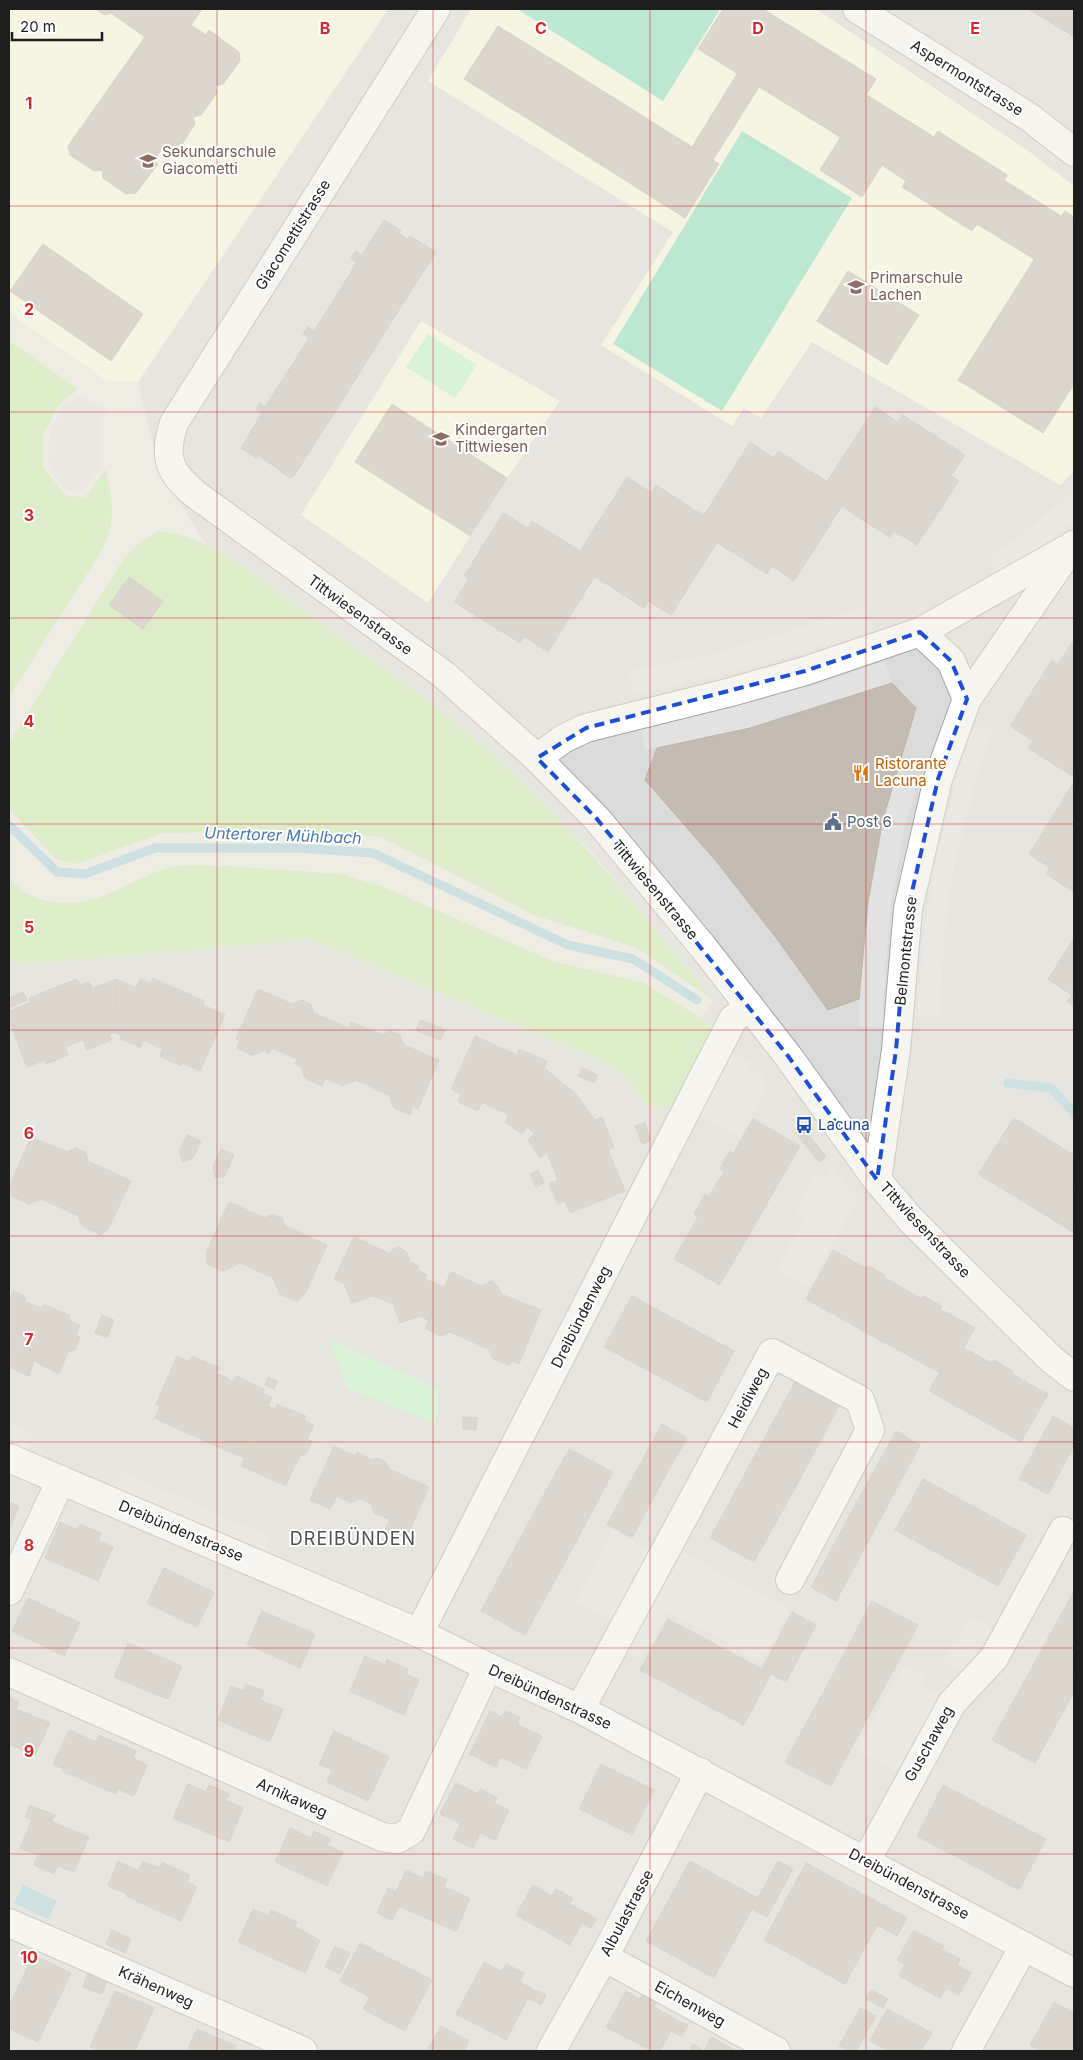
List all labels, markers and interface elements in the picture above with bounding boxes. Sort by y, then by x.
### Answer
scale bar [12,10,102,42]
text: 20 m [20,17,56,36]
text: B [320,18,330,38]
text: C [535,18,547,38]
text: D [752,18,764,38]
text: E [970,18,980,38]
street label: Aspermontstrasse [907,35,1027,120]
text: 1 [26,93,32,113]
place label: Sekundarschule Giacometti [162,142,276,178]
school or university icon: Sekundarschule Giacometti [138,151,158,171]
street label: Giacomettistrasse [251,176,334,294]
place label: Primarschule Lachen [870,268,963,304]
school or university icon: Primarschule Lachen [846,277,866,297]
text: 2 [24,299,34,319]
place label: Kindergarten Tittwiesen [455,420,547,456]
school or university icon: Kindergarten Tittwiesen [431,429,451,449]
text: 3 [24,505,34,525]
street label: Tittwiesenstrasse [304,570,416,659]
text: 4 [24,711,35,731]
place label: Ristorante Lacuna [875,754,946,790]
restaurant icon: Ristorante Lacuna [851,763,871,783]
public building icon: Post 6 [823,812,843,832]
place label: Post 6 [847,812,892,831]
water label: Untertorer Mühlbach [204,822,362,848]
street label: Tittwiesenstrasse [608,836,703,944]
street label: Belmontstrasse [890,896,921,1006]
text: 5 [24,917,34,937]
bus stop icon: Lacuna [794,1115,814,1135]
place label: Lacuna [818,1115,870,1134]
text: 6 [24,1123,34,1143]
street label: Tittwiesenstrasse [876,1178,975,1282]
street label: Dreibündenweg [547,1262,615,1371]
text: 7 [24,1329,34,1349]
street label: Heidiweg [724,1364,772,1431]
street label: Dreibündenstrasse [116,1496,246,1565]
district label: DREIBÜNDEN [290,1527,416,1549]
text: 8 [24,1535,34,1555]
street label: Dreibündenstrasse [486,1660,615,1733]
street label: Guschaweg [900,1703,957,1785]
text: 9 [24,1741,34,1761]
street label: Arnikaweg [254,1774,330,1822]
street label: Dreibündenstrasse [846,1844,973,1923]
street label: Albulastrasse [596,1866,657,1959]
text: 10 [20,1947,38,1967]
street label: Krähenweg [116,1961,197,2012]
street label: Eichenweg [652,1976,729,2031]

